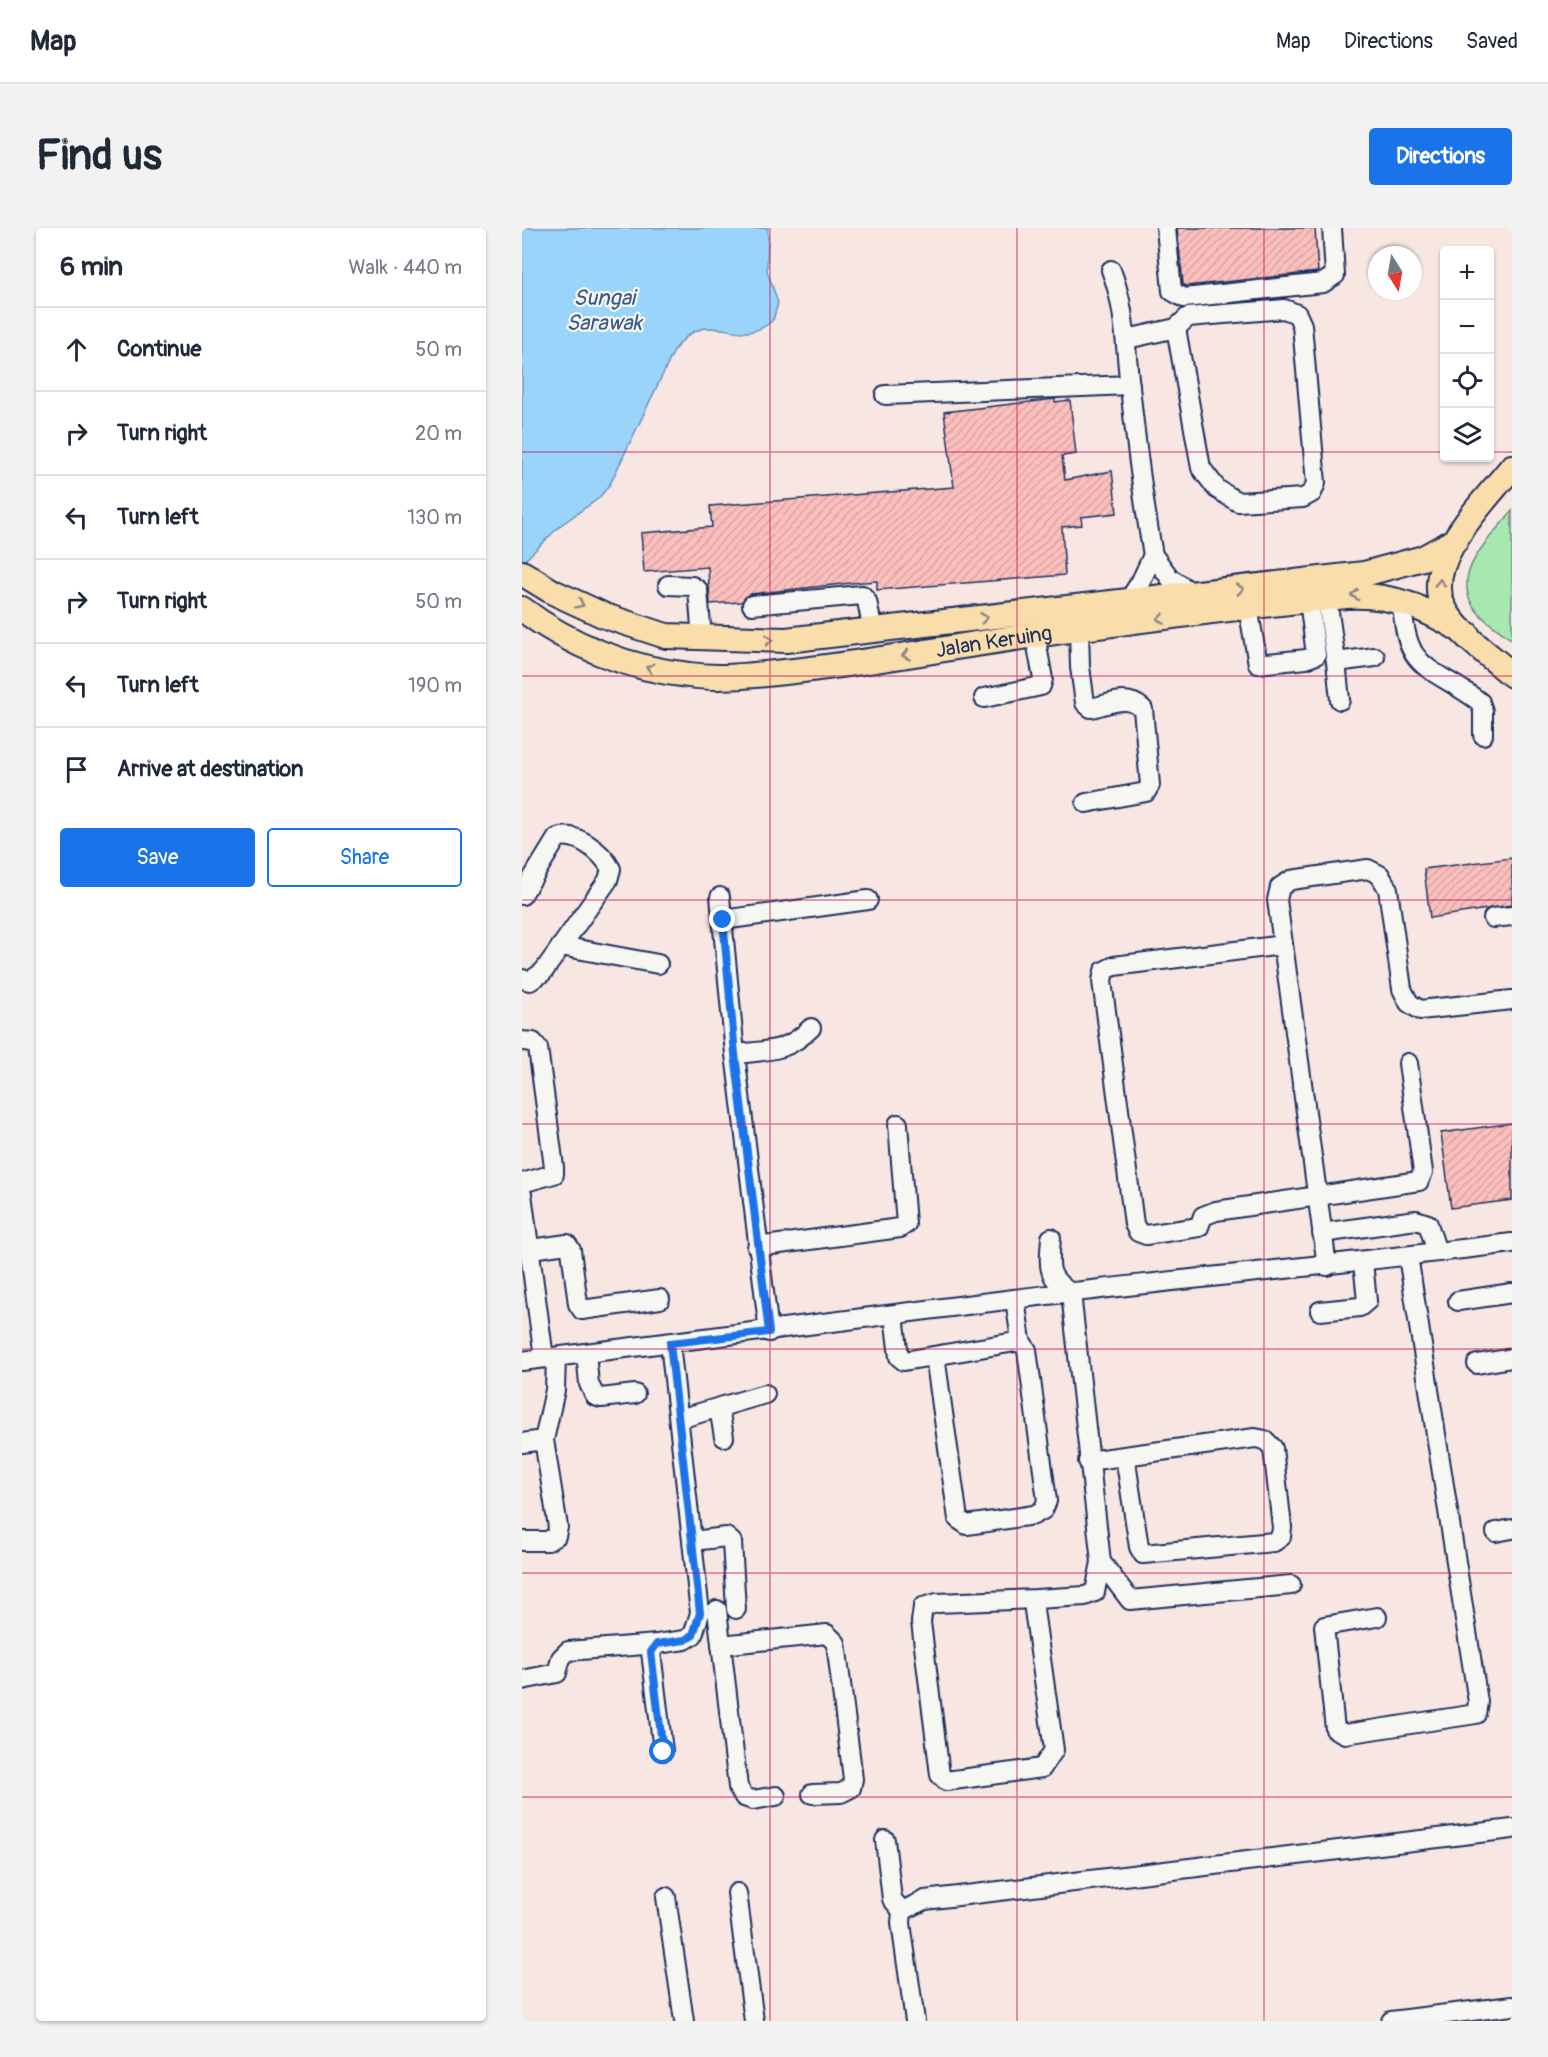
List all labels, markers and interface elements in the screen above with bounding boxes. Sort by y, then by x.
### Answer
text: Map [30,24,76,59]
text: Map [1276,28,1311,55]
text: Directions [1344,28,1433,55]
text: Saved [1466,28,1518,55]
button: Directions [1369,128,1512,185]
text: Find us [36,130,162,182]
north arrow [1368,246,1422,300]
map controls [1440,246,1494,462]
button: + [1440,246,1494,300]
text: 6 min [60,251,123,283]
text: Walk · 440 m [348,255,462,280]
water label: Sungai Sarawak [566,284,644,337]
button: − [1440,300,1494,354]
icon: ahead [60,333,93,366]
text: Continue [117,335,201,363]
text: 50 m [415,337,462,362]
button: locate [1440,354,1494,408]
button: layers [1440,408,1494,462]
icon: right [60,417,93,450]
text: Turn right [117,419,207,447]
text: 20 m [415,421,462,446]
icon: left [60,501,93,534]
text: Turn left [117,503,199,531]
text: 130 m [407,505,462,530]
one-way arrow [1434,578,1446,587]
one-way arrow [1236,583,1245,596]
icon: right [60,585,93,618]
text: Turn right [117,587,207,615]
text: 50 m [415,589,462,614]
one-way arrow [1350,589,1359,602]
one-way arrow [574,597,585,609]
one-way arrow [979,612,989,625]
one-way arrow [1157,612,1166,624]
street label: Jalan Keruing [934,620,1054,664]
one-way arrow [765,634,774,646]
one-way arrow [901,649,910,661]
one-way arrow [645,662,655,675]
icon: left [60,669,93,702]
text: Turn left [117,671,199,699]
text: 190 m [408,673,462,698]
icon: arrive [60,753,93,786]
text: Arrive at destination [117,755,303,783]
button: Save [60,828,255,887]
button: Share [267,828,462,887]
route end [709,906,735,932]
route start [649,1738,675,1764]

